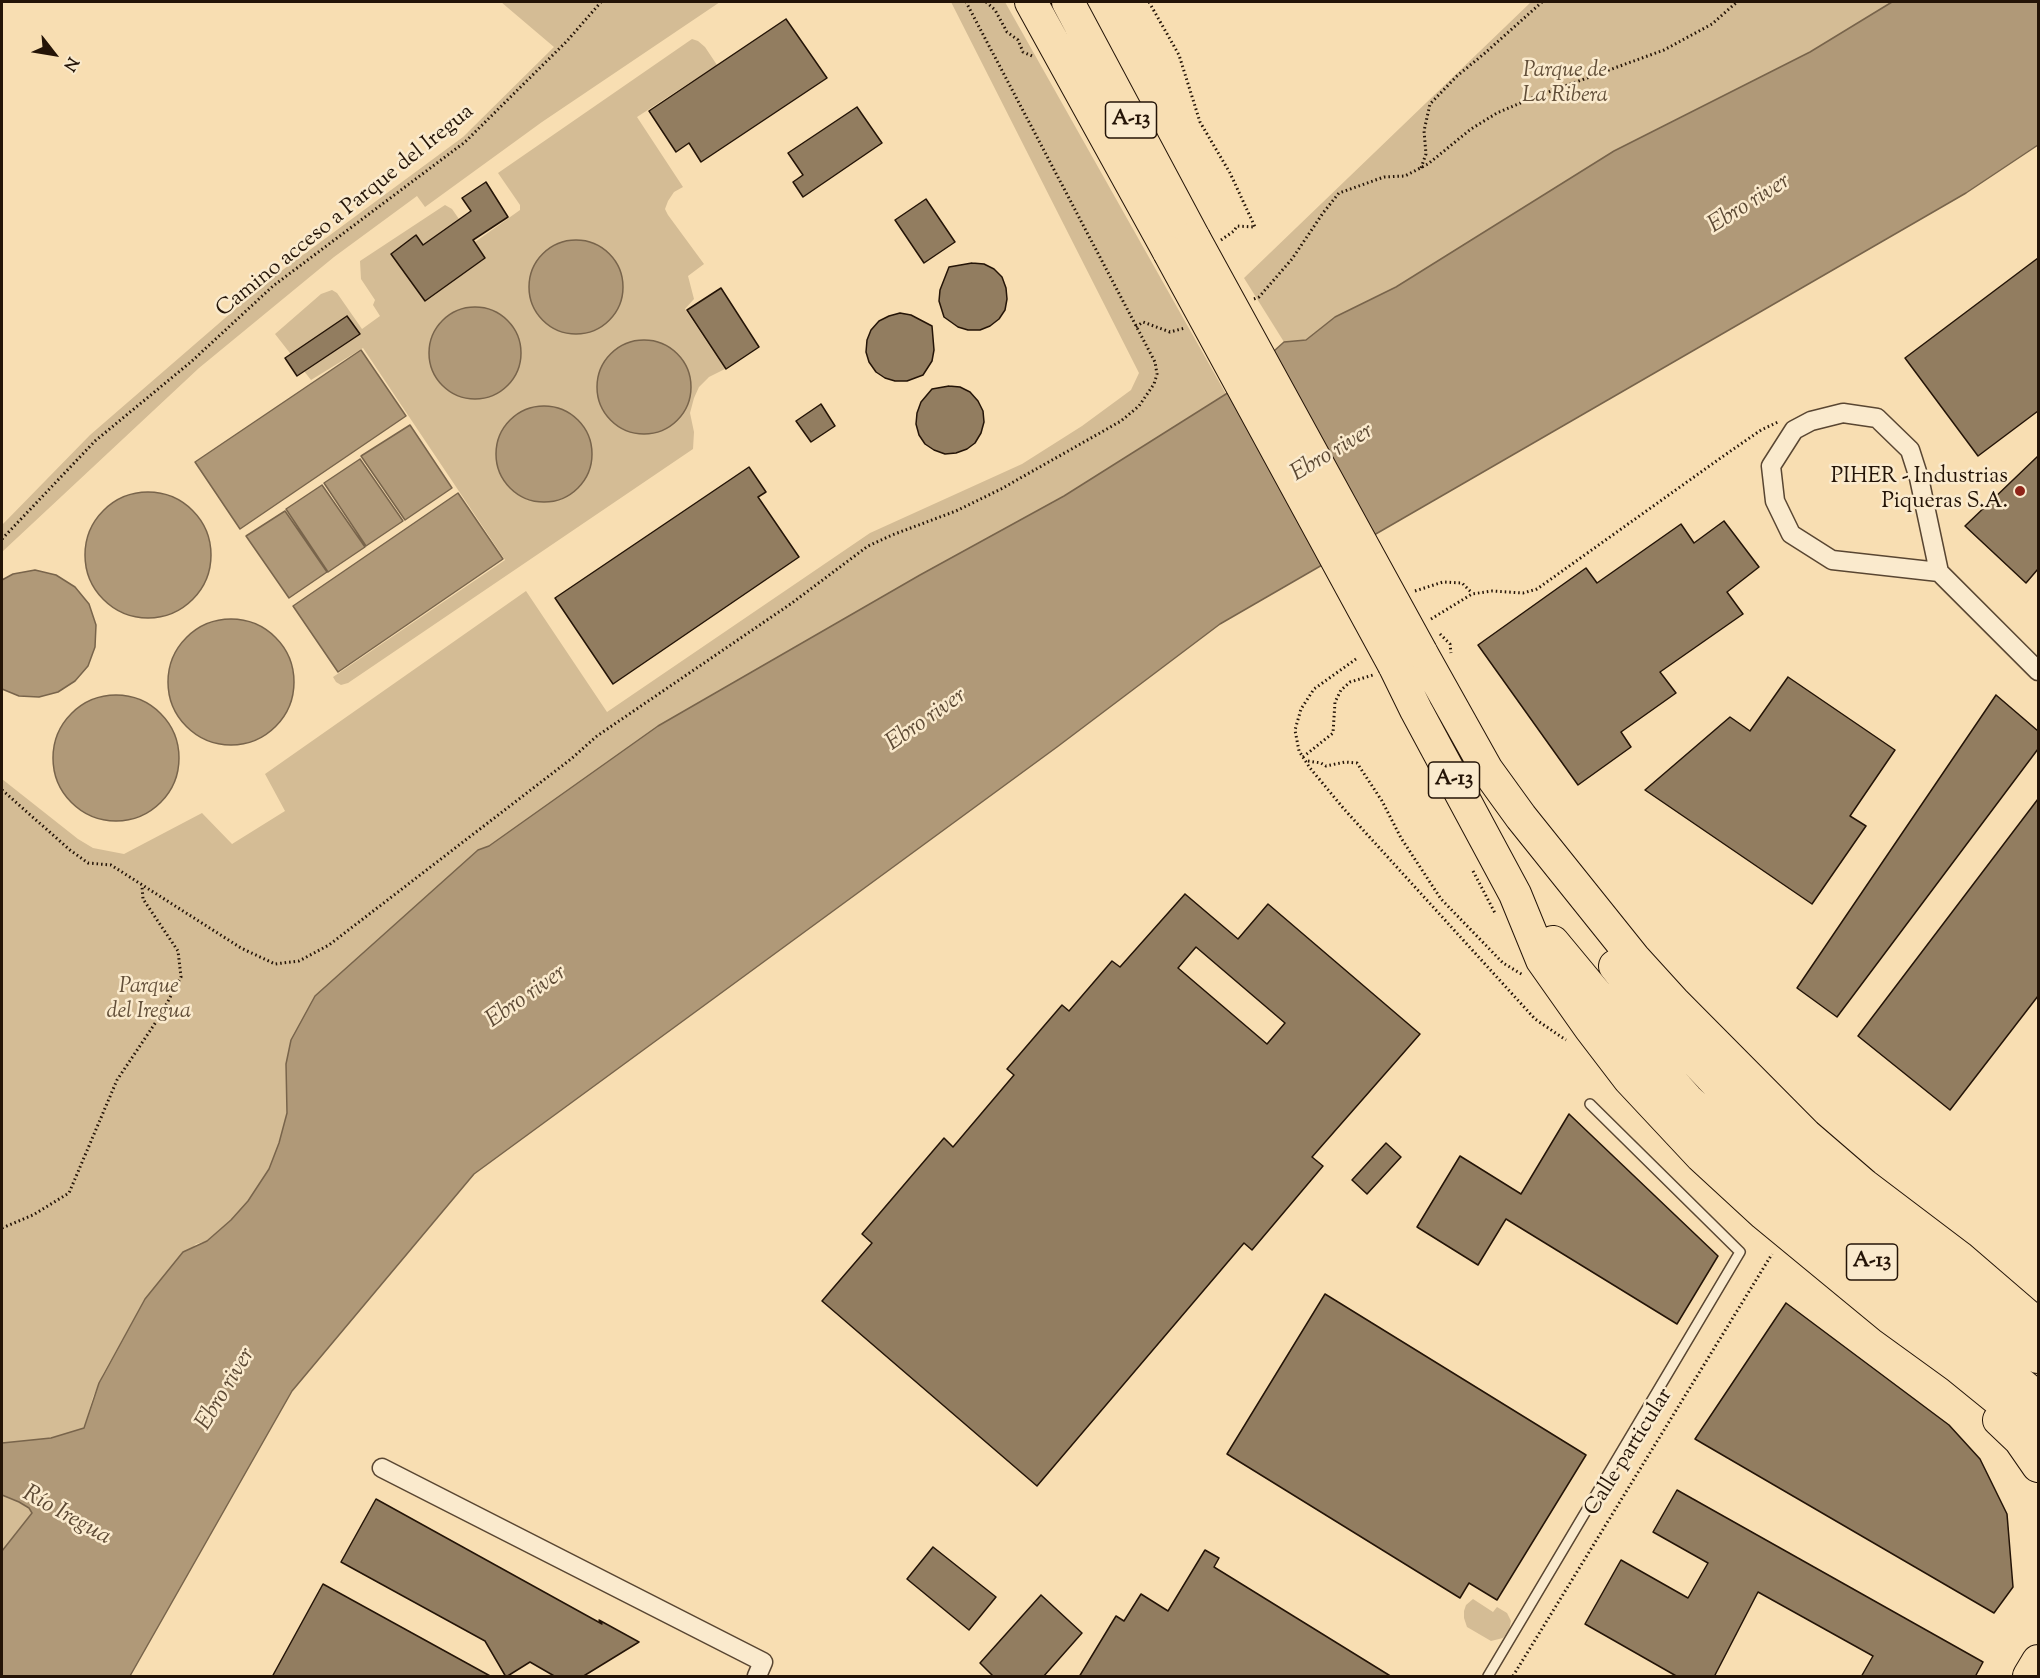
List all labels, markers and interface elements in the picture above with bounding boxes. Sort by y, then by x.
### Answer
north arrow [24,24,84,84]
text: N [57,52,83,75]
park label: Parque de La Ribera [1522,59,1608,110]
street label: Camino acceso a Parque del Iregua [212,100,480,324]
road number: A-13 [1106,102,1156,138]
water label: Ebro river [1704,169,1796,241]
water label: Ebro river [1286,418,1380,490]
place label: PIHER - Industrias Piqueras S.A. [1831,465,2008,516]
marker: PIHER - Industrias Piqueras S.A. [2013,484,2027,498]
water label: Ebro river [881,683,973,759]
road number: A-13 [1428,762,1480,798]
water label: Ebro river [481,960,573,1036]
park label: Parque del Iregua [107,975,191,1026]
road number: A-13 [1846,1244,1898,1280]
water label: Ebro river [191,1343,263,1437]
street label: Calle particular [1580,1384,1680,1522]
water label: Río Iregua [17,1481,115,1553]

